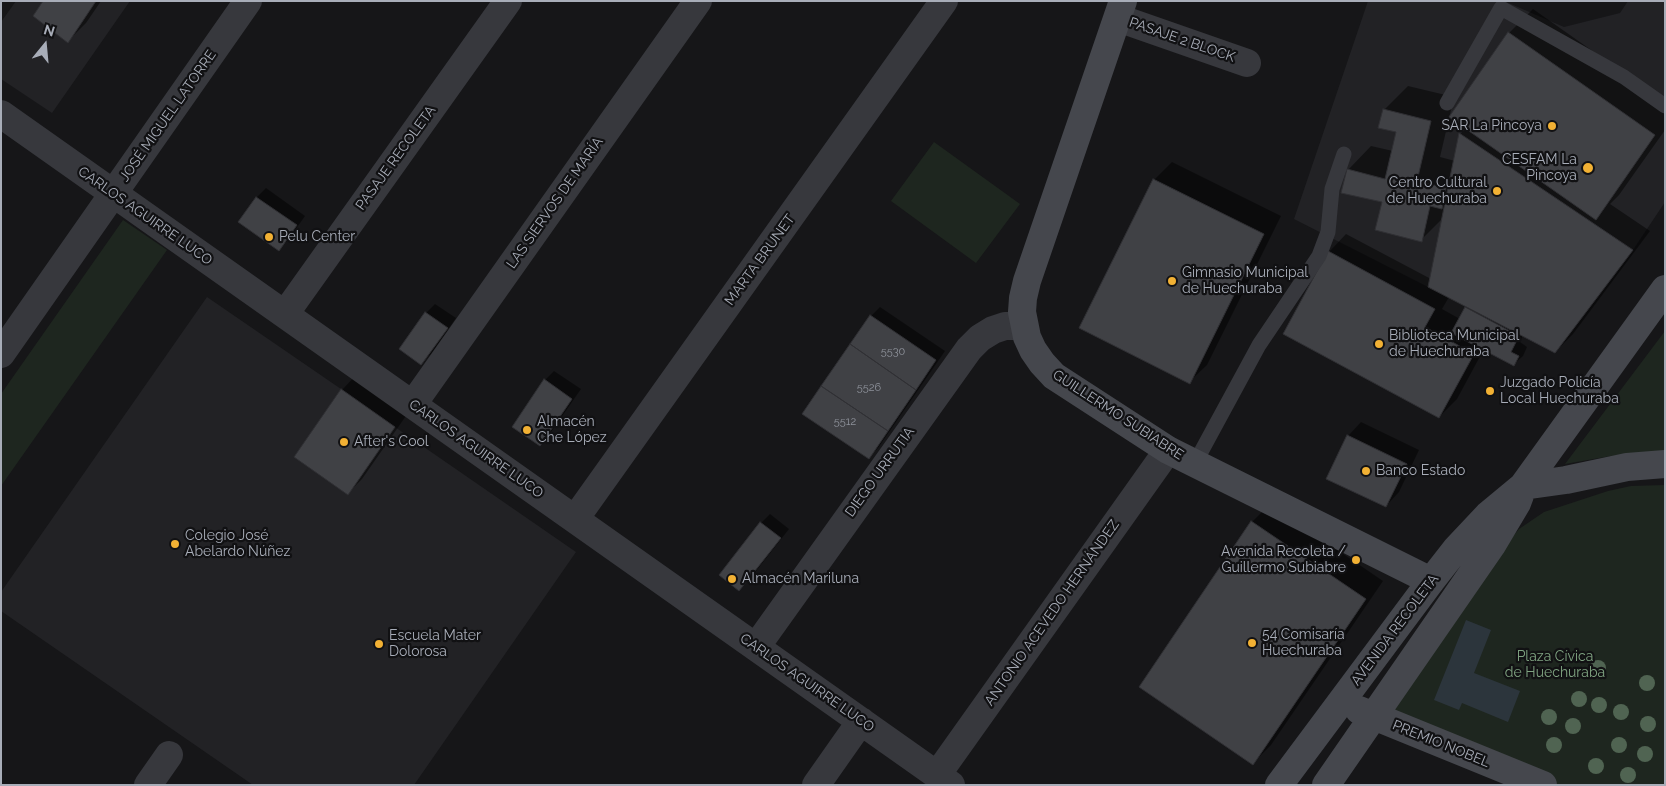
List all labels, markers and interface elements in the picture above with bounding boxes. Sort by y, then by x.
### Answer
street label: PASAJE 2 BLOCK [1127,14,1237,66]
north arrow [20,20,70,70]
text: N [42,21,57,40]
street label: JOSÉ MIGUEL LATORRE [116,47,220,185]
street label: PASAJE RECOLETA [352,102,440,214]
place label: SAR La Pincoya [1442,118,1542,134]
marker: SAR La Pincoya [1546,120,1558,132]
street label: LAS SIERVOS DE MARÍA [503,134,607,272]
place label: CESFAM La Pincoya [1502,152,1577,184]
marker: CESFAM La Pincoya [1581,161,1595,175]
street label: CARLOS AGUIRRE LUCO [75,163,215,269]
place label: Centro Cultural de Huechuraba [1387,175,1487,208]
marker: Centro Cultural de Huechuraba [1491,185,1503,197]
street label: MARTA BRUNET [721,211,799,309]
place label: Pelu Center [279,229,355,245]
marker: Pelu Center [263,231,275,243]
place label: Gimnasio Municipal de Huechuraba [1182,265,1308,298]
marker: Gimnasio Municipal de Huechuraba [1166,275,1178,287]
place label: Biblioteca Municipal de Huechuraba [1389,328,1519,361]
marker: Biblioteca Municipal de Huechuraba [1373,338,1385,350]
house number: 5530 [881,345,905,359]
street label: GUILLERMO SUBIABRE [1049,366,1187,464]
place label: Juzgado Policía Local Huechuraba [1500,375,1619,408]
house number: 5526 [857,381,881,395]
marker: Juzgado Policía Local Huechuraba [1484,385,1496,397]
street label: CARLOS AGUIRRE LUCO [406,396,546,502]
place label: Almacén Che López [537,414,607,447]
house number: 5512 [834,415,856,429]
marker: Almacén Che López [521,424,533,436]
street label: DIEGO URRUTIA [842,424,918,520]
place label: After's Cool [354,434,429,450]
marker: After's Cool [338,436,350,448]
place label: Banco Estado [1376,463,1465,479]
marker: Banco Estado [1360,465,1372,477]
street label: ANTONIO ACEVEDO HERNÁNDEZ [981,517,1123,709]
place label: Colegio José Abelardo Núñez [185,528,290,560]
marker: Colegio José Abelardo Núñez [169,538,181,550]
place label: Avenida Recoleta / Guillermo Subiabre [1221,544,1346,576]
marker: Avenida Recoleta / Guillermo Subiabre [1350,554,1362,566]
place label: Almacén Mariluna [742,571,859,587]
street label: AVENIDA RECOLETA [1348,571,1442,689]
marker: Almacén Mariluna [726,573,738,585]
place label: 54 Comisaría Huechuraba [1262,627,1345,660]
place label: Escuela Mater Dolorosa [389,628,481,660]
street label: CARLOS AGUIRRE LUCO [737,630,877,736]
marker: 54 Comisaría Huechuraba [1246,637,1258,649]
marker: Escuela Mater Dolorosa [373,638,385,650]
park label: Plaza Cívica de Huechuraba [1505,649,1605,682]
street label: PREMIO NOBEL [1390,717,1492,771]

